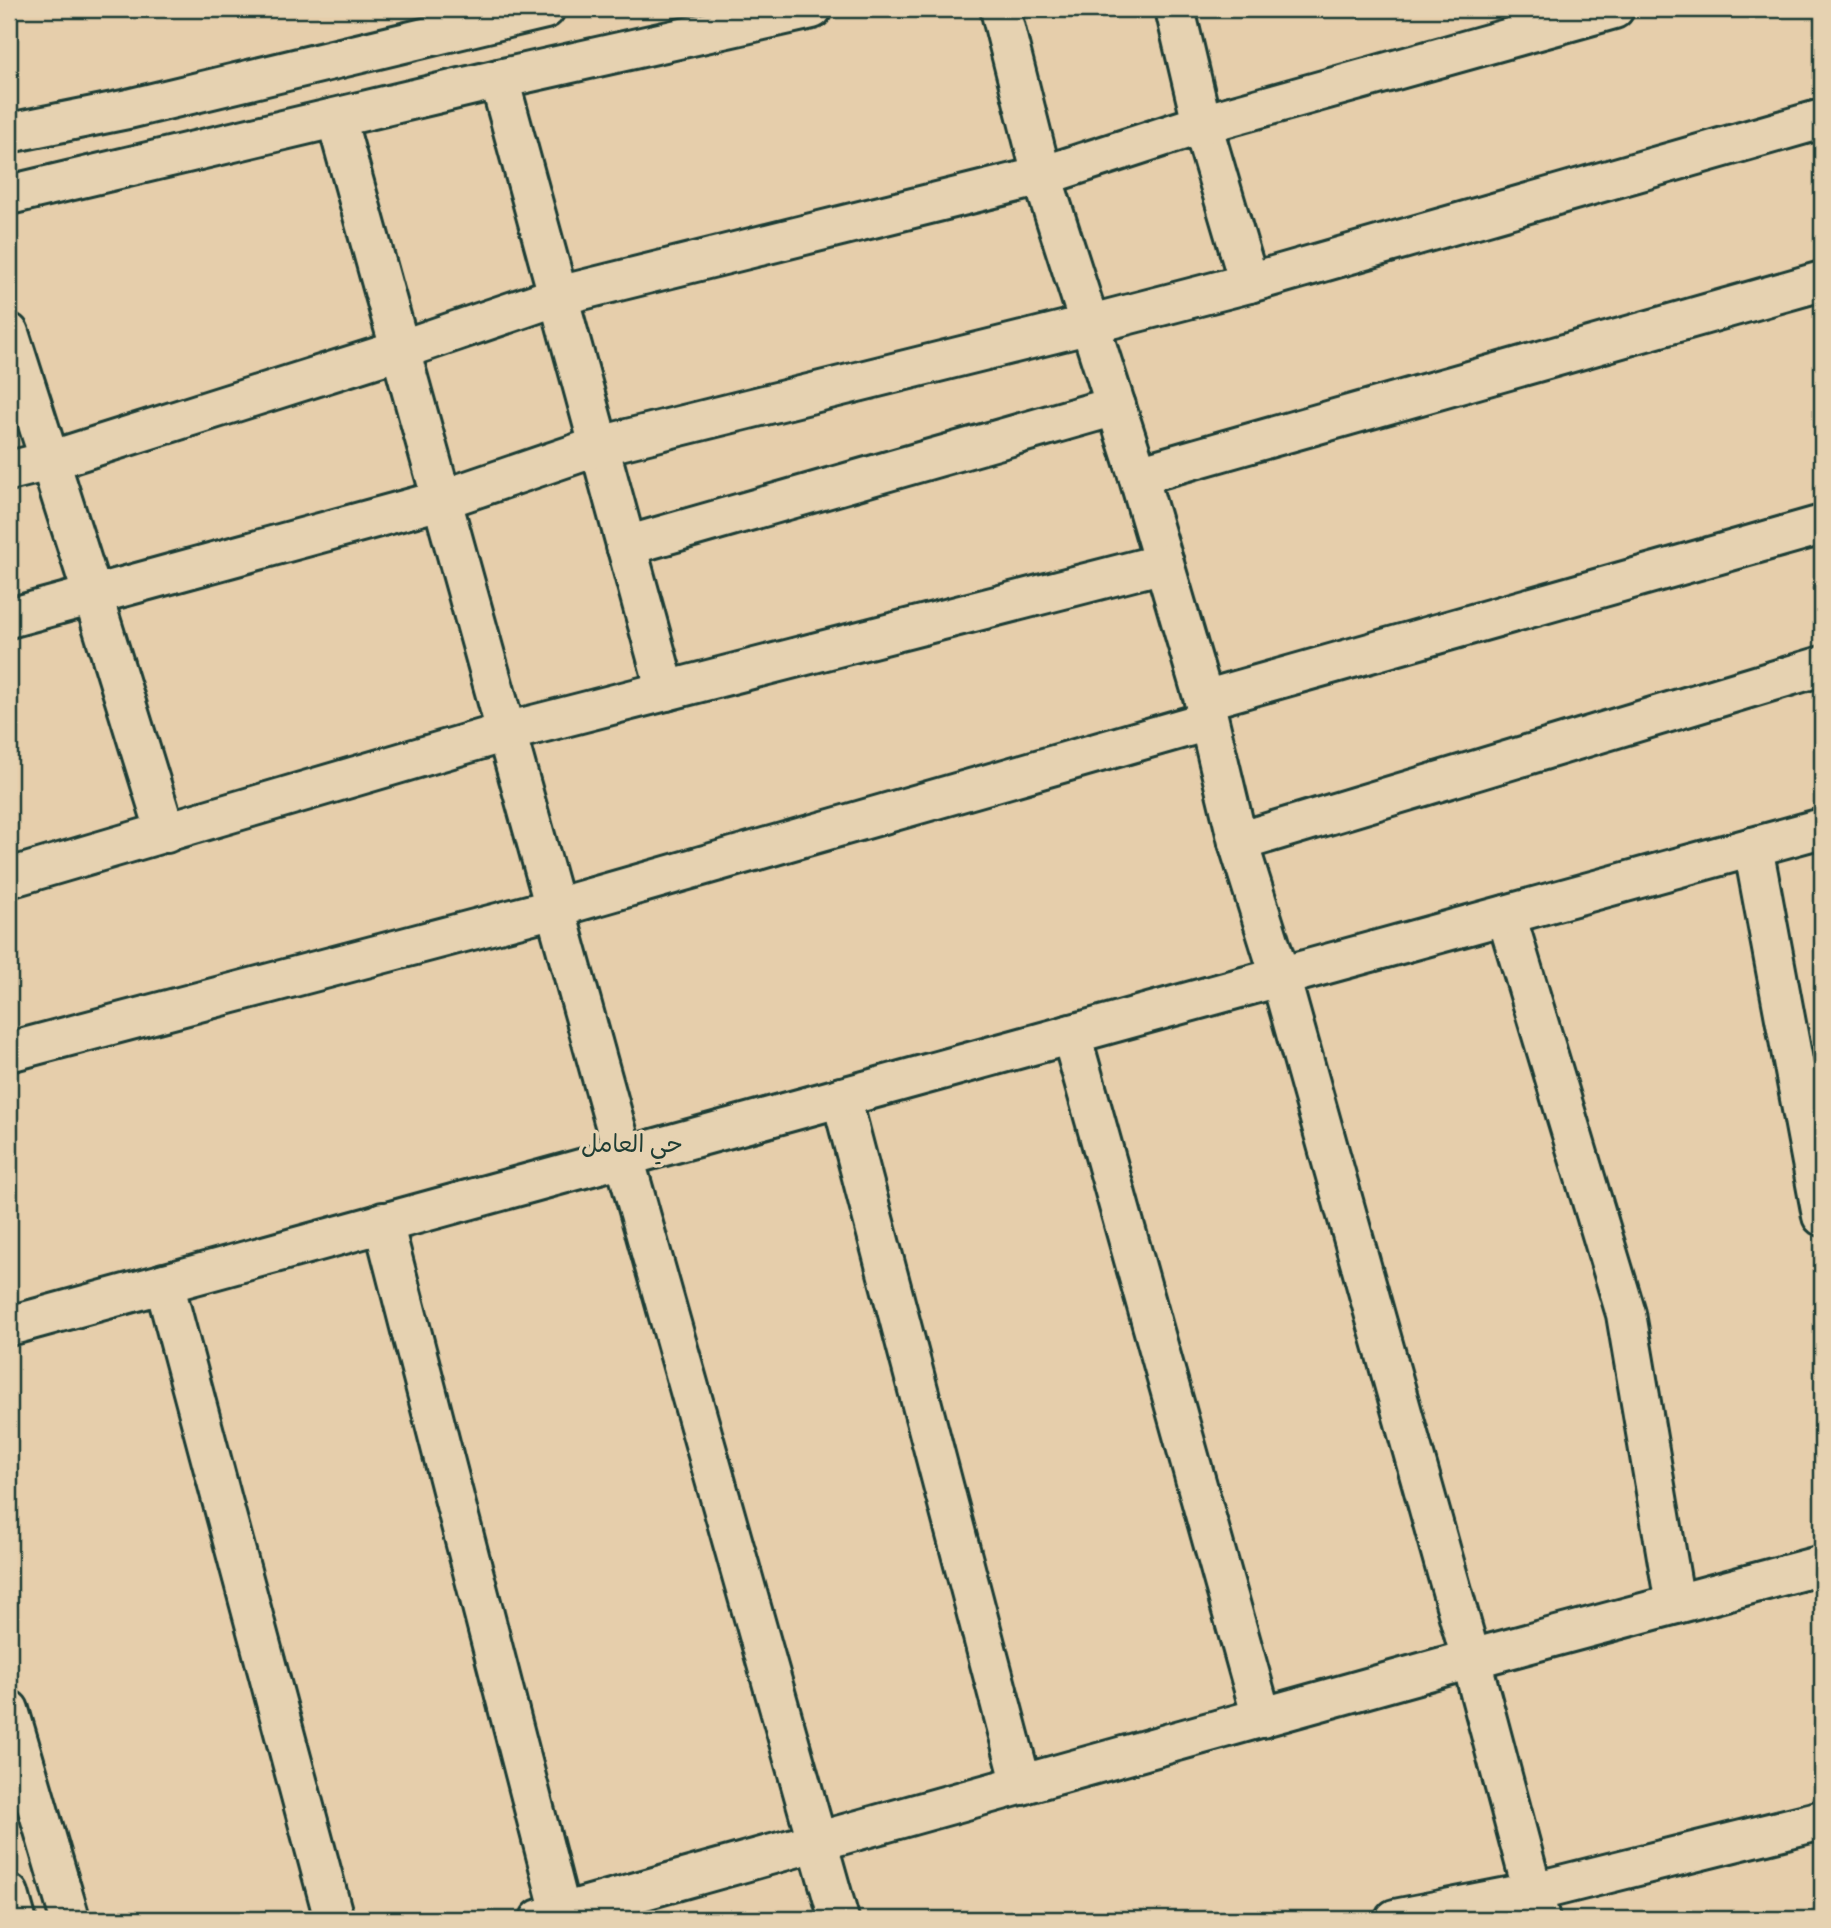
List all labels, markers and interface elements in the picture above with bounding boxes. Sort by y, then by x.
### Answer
district label: حي العامل [581,1130,683,1165]

